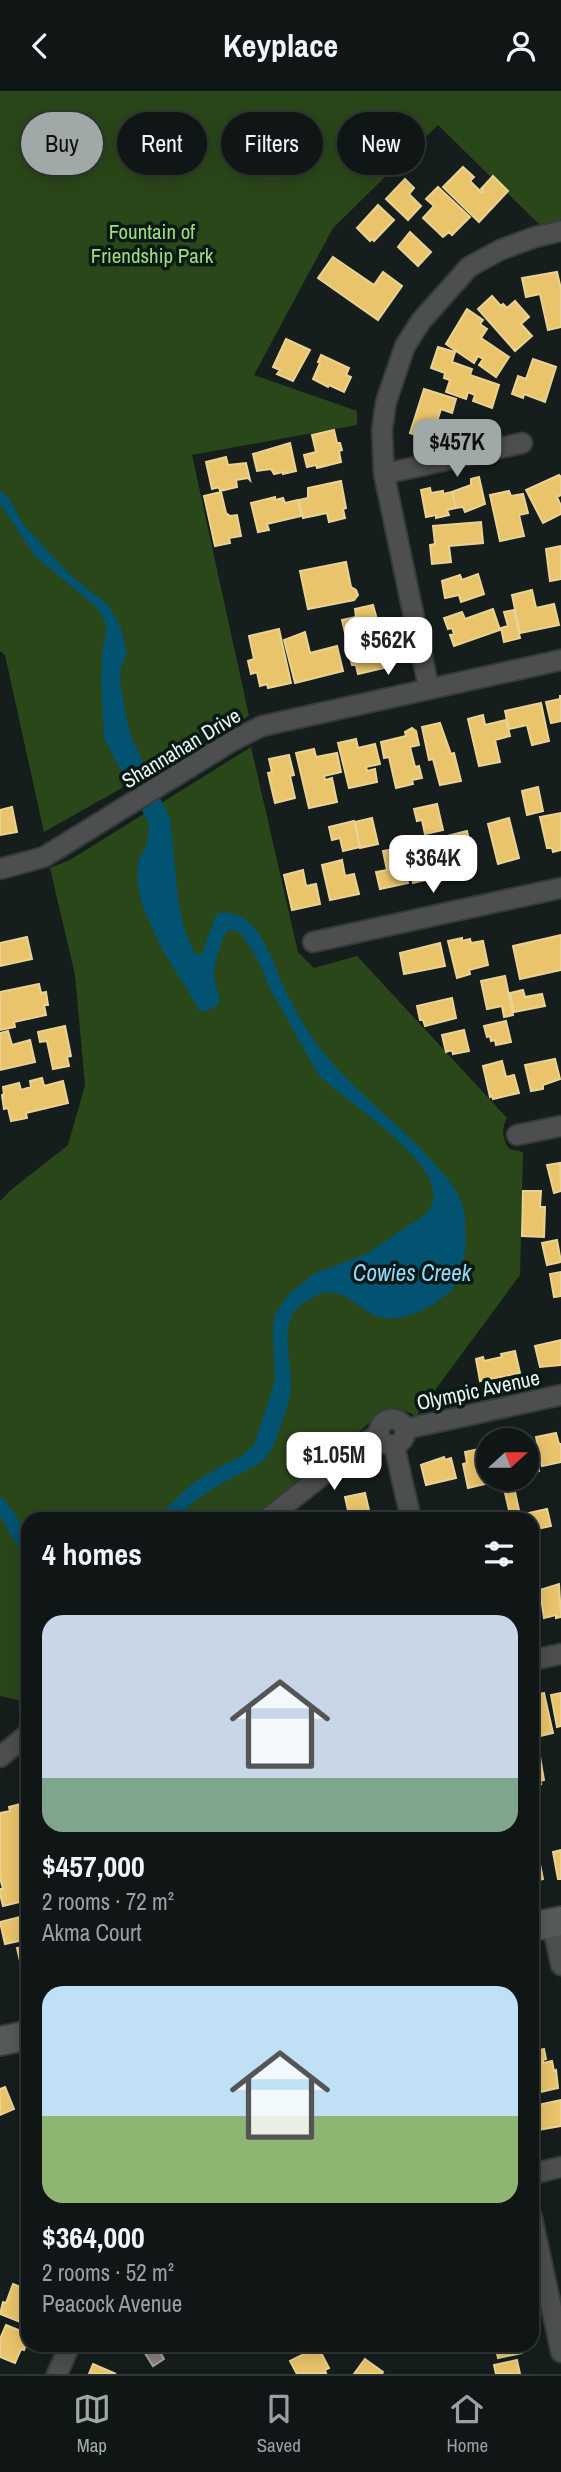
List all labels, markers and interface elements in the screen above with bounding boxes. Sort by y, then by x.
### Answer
text: Keyplace [223,24,338,67]
icon: back [21,27,59,65]
icon: person [502,27,540,65]
chip: Buy [21,112,103,175]
chip: Rent [117,112,207,175]
chip: Filters [221,112,323,175]
chip: New [337,112,425,175]
park label: Fountain of Friendship Park [91,217,214,270]
pin: $457K [408,419,506,479]
text: $457K [429,426,485,457]
pin: $562K [339,617,437,677]
text: $562K [360,624,416,655]
street label: Shannahan Drive [116,701,246,795]
pin: $364K [384,835,482,895]
text: $364K [405,842,461,873]
water label: Cowies Creek [353,1257,473,1288]
street label: Olympic Avenue [414,1363,542,1417]
north arrow [476,1428,539,1491]
map controls [476,1428,539,1491]
pin: $1.05M [277,1433,391,1492]
text: $1.05M [303,1439,365,1470]
text: 4 homes [42,1534,142,1574]
icon: filters [480,1535,518,1573]
icon: home [217,1661,343,1787]
text: $457,000 [42,1846,145,1886]
text: 2 rooms · 72 m² [42,1886,174,1917]
text: Akma Court [42,1917,142,1948]
icon: home [217,2032,343,2158]
text: $364,000 [42,2217,145,2257]
text: 2 rooms · 52 m² [42,2257,174,2288]
text: Peacock Avenue [42,2288,182,2319]
tab: Map [73,2390,111,2458]
tab: Saved [257,2390,301,2458]
tab: Home [447,2390,488,2458]

